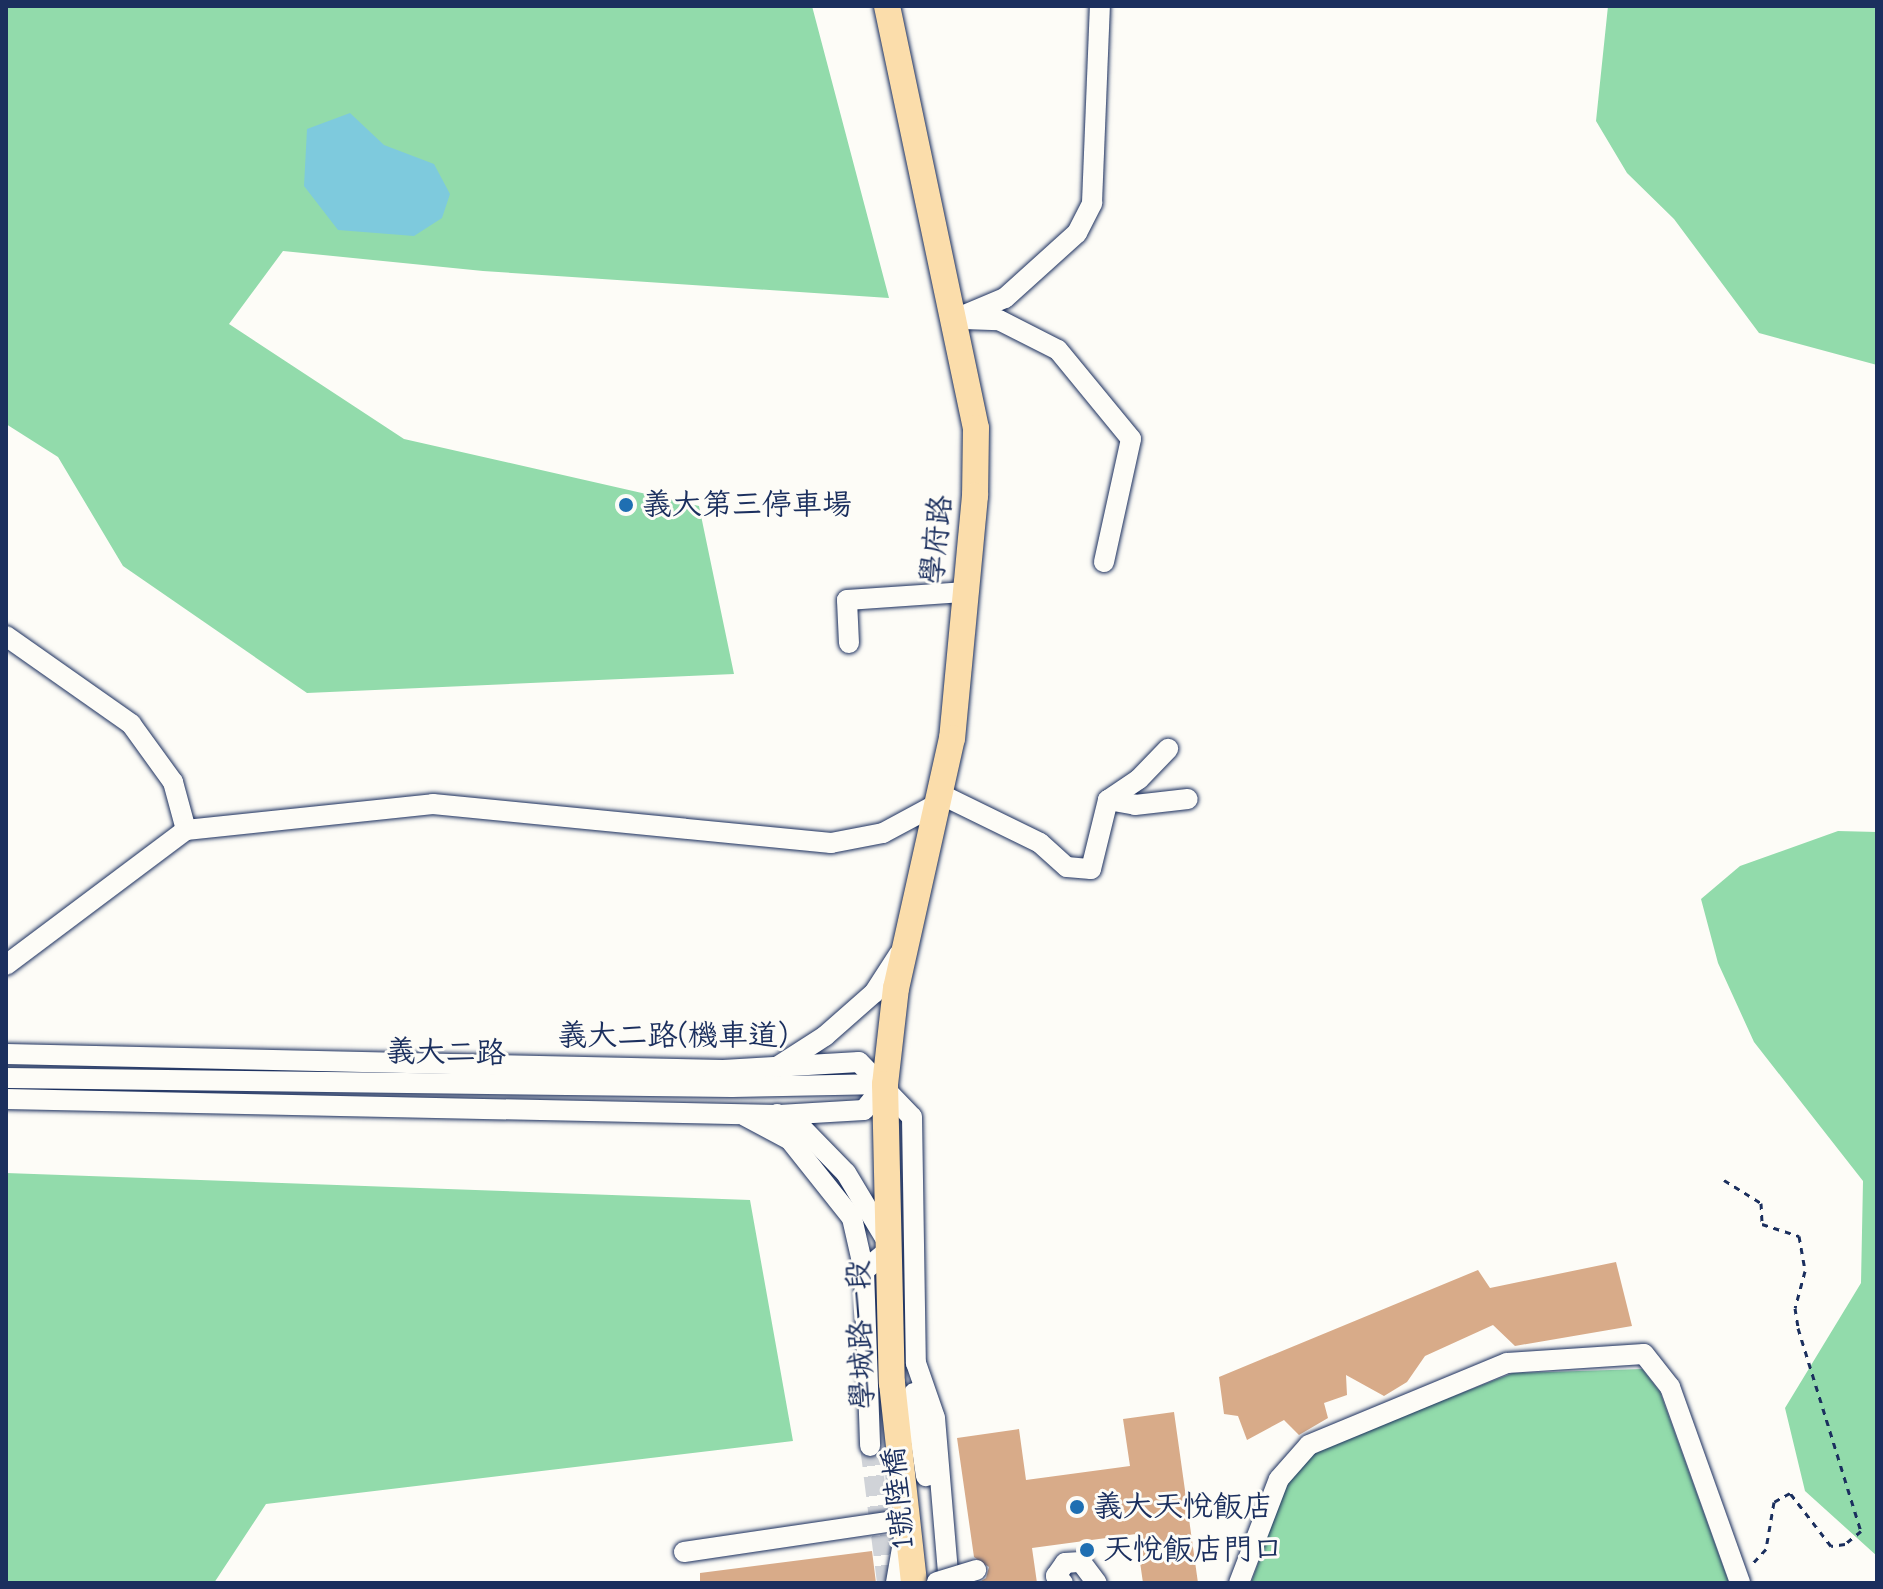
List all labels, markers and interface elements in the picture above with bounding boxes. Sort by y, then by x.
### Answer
place label: 義大第三停車場 [642,487,852,523]
street label: 學府路 [914,493,960,587]
marker: 義大第三停車場 [617,496,635,514]
street label: 義大二路(機車道) [558,1018,788,1054]
street label: 義大二路 [386,1034,506,1072]
street label: 學城路一段 [840,1259,882,1411]
street label: 1號陸橋 [876,1445,922,1551]
place label: 義大天悅飯店 [1093,1489,1273,1525]
marker: 義大天悅飯店 [1068,1498,1086,1516]
place label: 天悅飯店門口 [1103,1532,1283,1568]
marker: 天悅飯店門口 [1078,1541,1096,1559]

